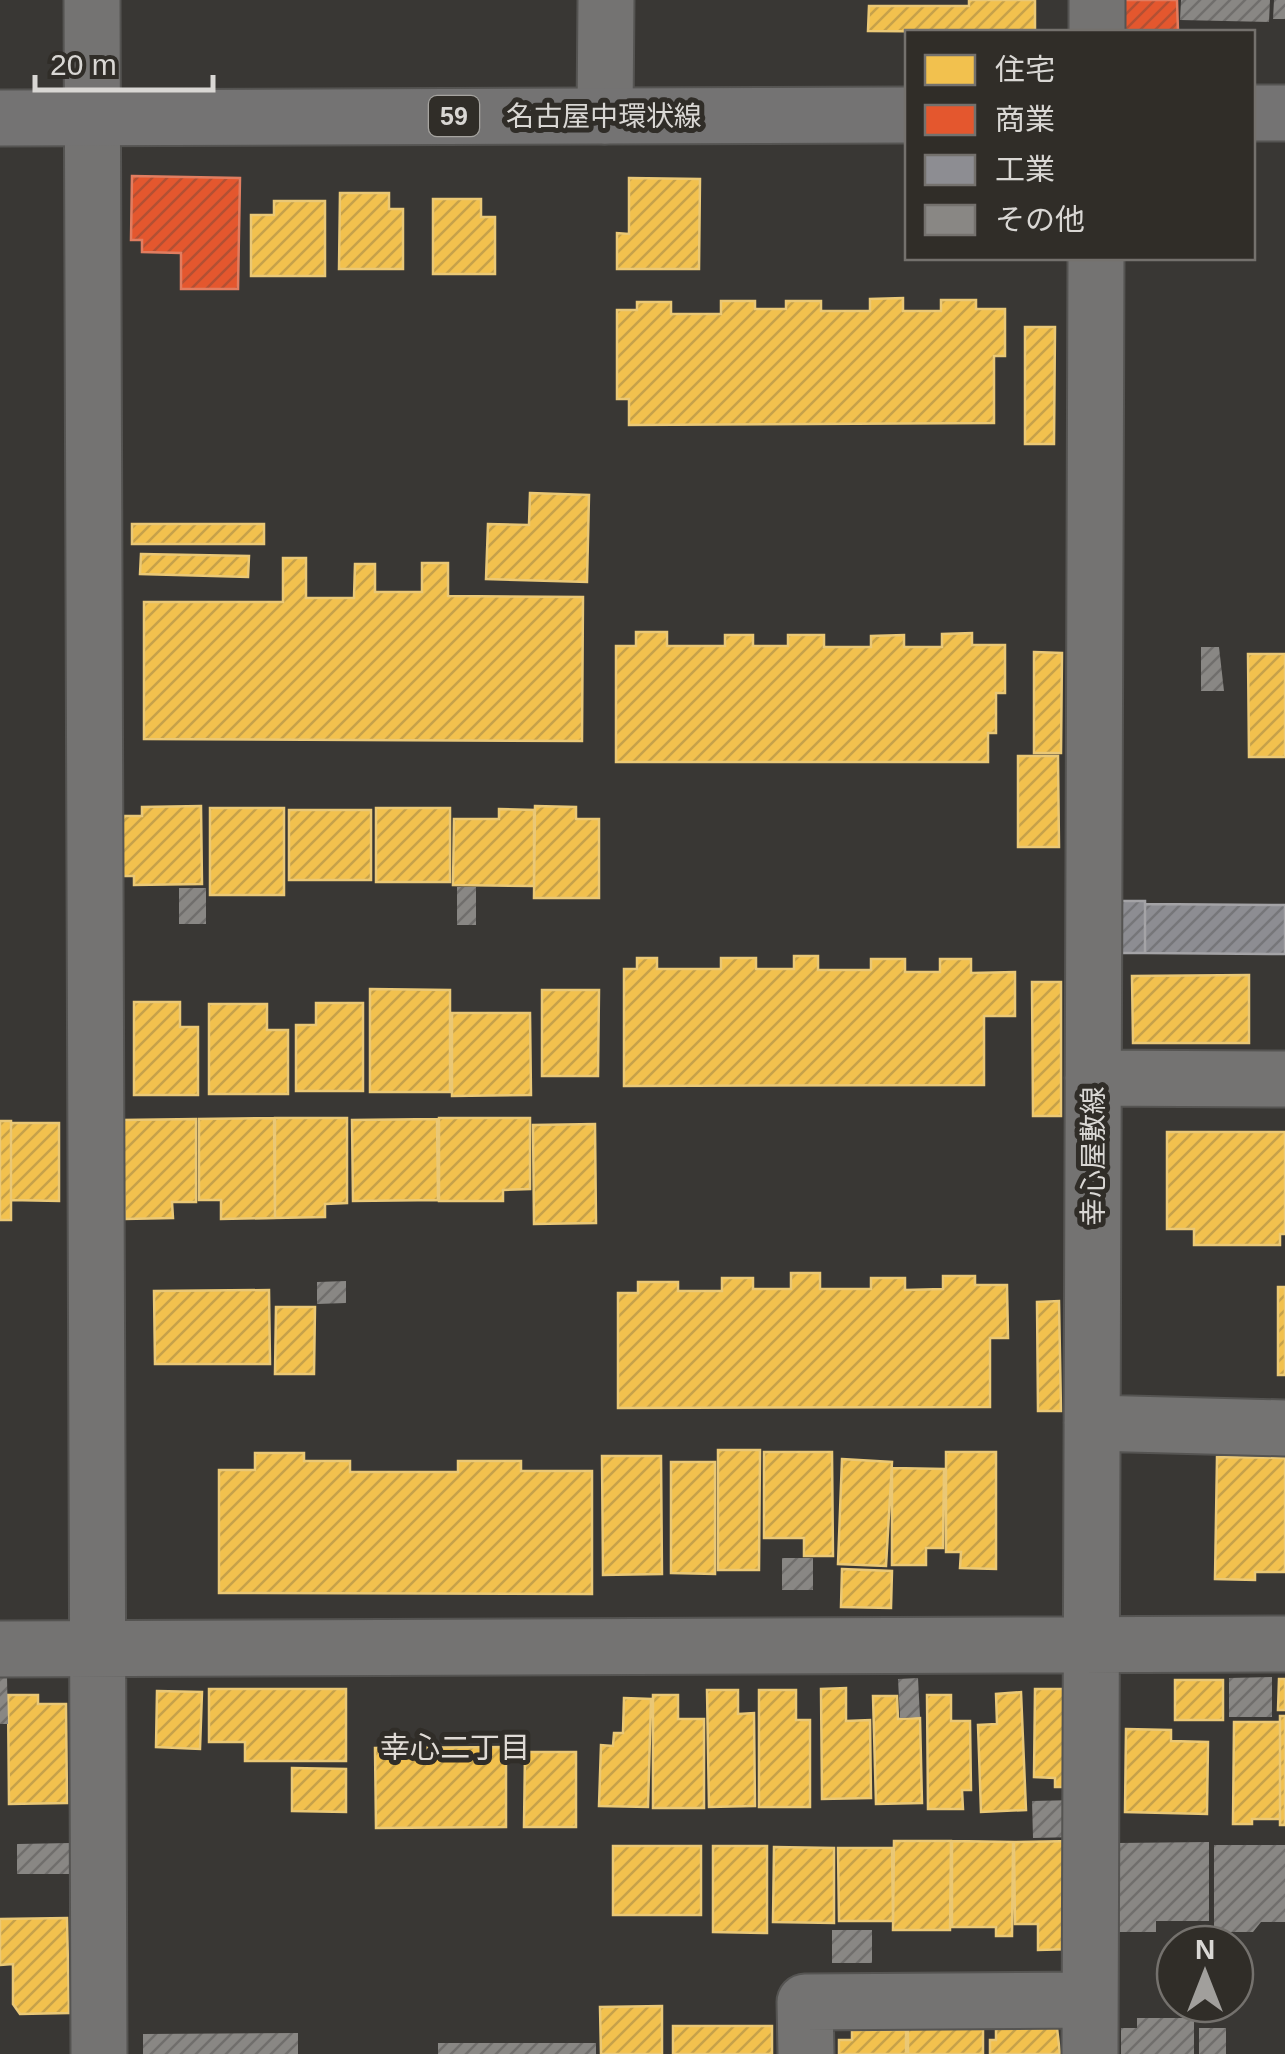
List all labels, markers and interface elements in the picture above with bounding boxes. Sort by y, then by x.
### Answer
scale bar [35,30,212,92]
legend [905,30,1255,260]
text: 20 m [50,48,117,81]
text: 住宅 [995,53,1055,86]
road number: 59 [429,96,479,136]
street label: 名古屋中環状線 [506,101,702,132]
text: 商業 [995,103,1055,136]
text: 工業 [995,153,1055,186]
text: その他 [995,203,1085,236]
street label: 幸心屋敷線 [1078,1086,1109,1226]
district label: 幸心二丁目 [380,1731,530,1764]
north arrow [1155,1924,1255,2024]
text: N [1195,1934,1215,1965]

